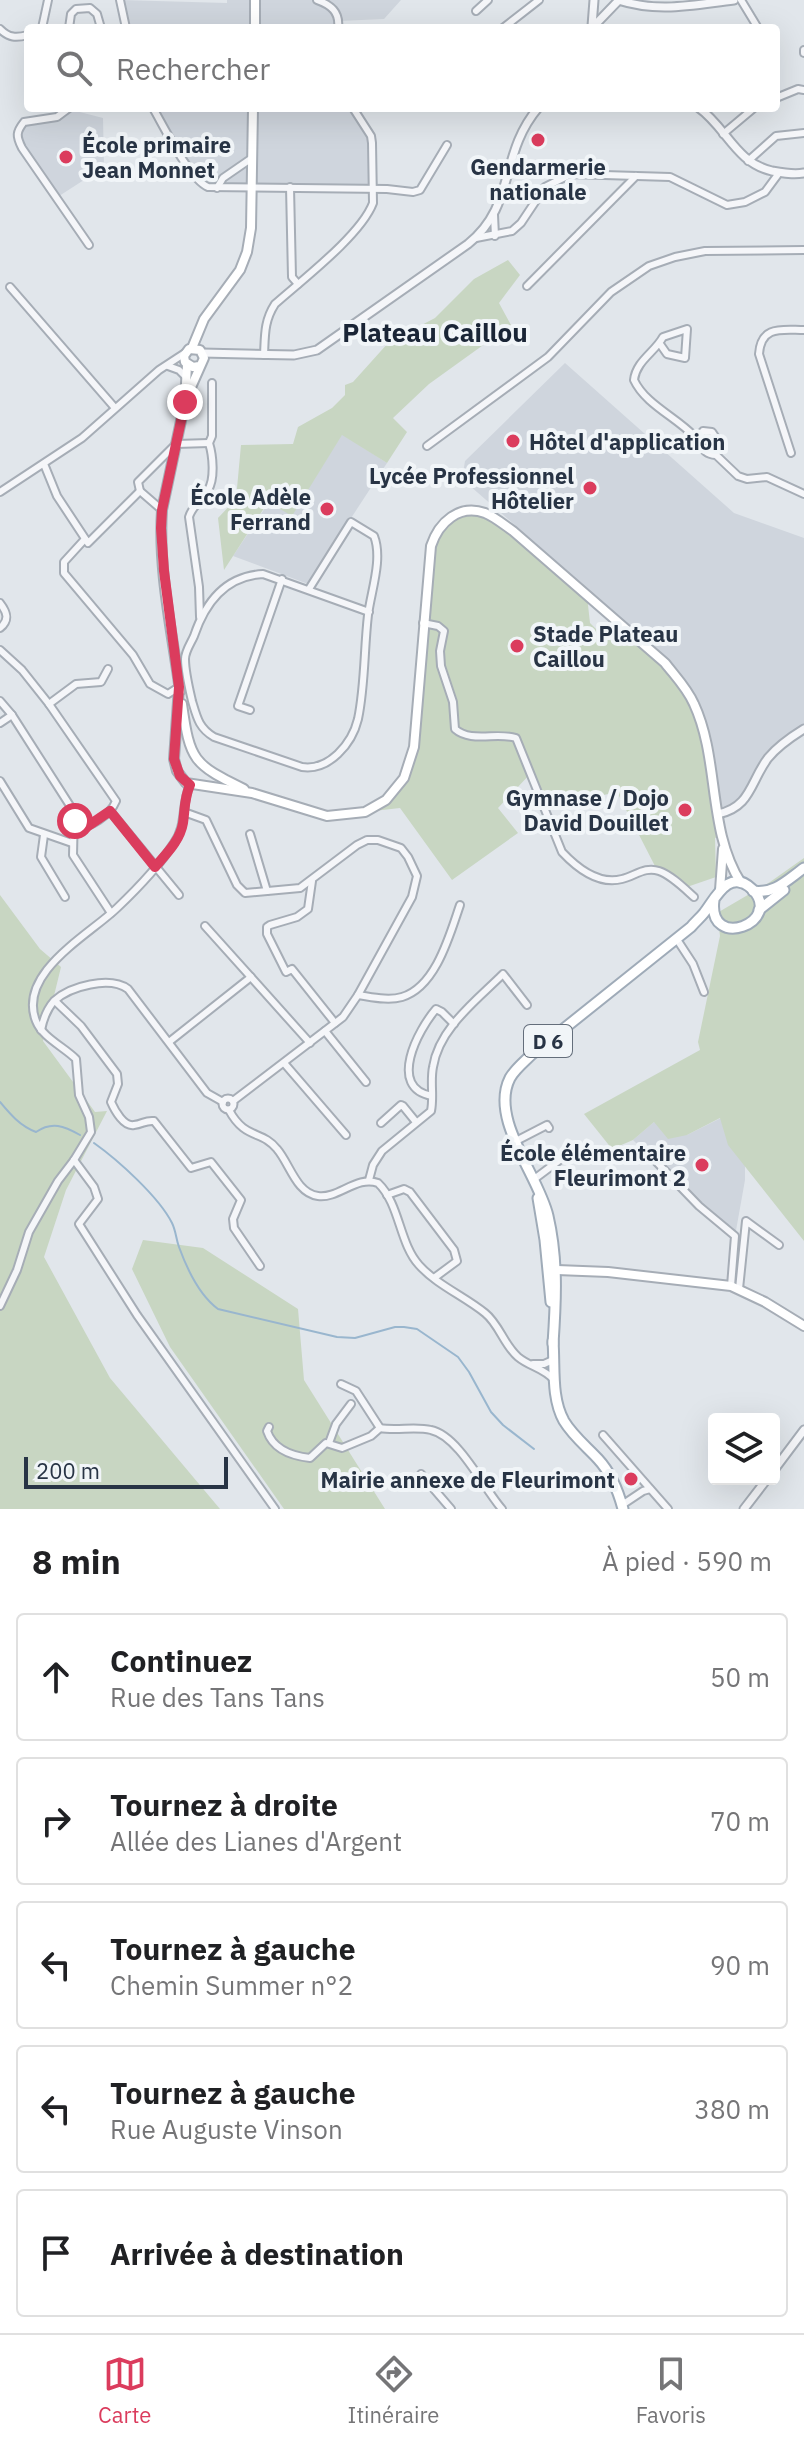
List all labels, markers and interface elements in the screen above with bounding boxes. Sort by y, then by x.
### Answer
search box [24,24,780,112]
icon: search [52,46,96,90]
text: Rechercher [116,49,270,88]
place label: École primaire Jean Monnet [82,130,231,184]
marker: Gendarmerie nationale [529,131,547,149]
marker: École primaire Jean Monnet [57,148,75,166]
place label: Gendarmerie nationale [470,152,606,206]
district label: Plateau Caillou [342,315,528,349]
route end [167,384,203,420]
place label: Hôtel d'application [529,427,725,456]
marker: Hôtel d'application [504,432,522,450]
place label: Lycée Professionnel Hôtelier [369,461,574,515]
marker: Lycée Professionnel Hôtelier [581,479,599,497]
place label: École Adèle Ferrand [190,482,311,536]
marker: École Adèle Ferrand [318,500,336,518]
place label: Stade Plateau Caillou [533,619,678,673]
marker: Stade Plateau Caillou [508,637,526,655]
place label: Gymnase / Dojo David Douillet [506,783,669,837]
marker: Gymnase / Dojo David Douillet [676,801,694,819]
route start [57,803,93,839]
road number: D 6 [524,1025,572,1057]
place label: École élémentaire Fleurimont 2 [500,1138,686,1192]
marker: École élémentaire Fleurimont 2 [693,1156,711,1174]
map controls [708,1413,780,1485]
button: layers [708,1413,780,1485]
scale bar [24,1453,228,1489]
text: 200 m [36,1456,100,1485]
place label: Mairie annexe de Fleurimont [320,1465,615,1494]
marker: Mairie annexe de Fleurimont [622,1470,640,1488]
text: 8 min [32,1539,121,1583]
text: À pied · 590 m [602,1544,772,1578]
text: Continuez [110,1641,252,1680]
icon: ahead [34,1655,78,1699]
text: 50 m [710,1660,770,1694]
text: Rue des Tans Tans [110,1680,325,1714]
text: Tournez à droite [110,1785,338,1824]
icon: right [34,1799,78,1843]
text: 70 m [710,1804,770,1838]
text: Allée des Lianes d'Argent [110,1824,402,1858]
text: Tournez à gauche [110,1929,356,1968]
icon: left [34,1943,78,1987]
text: 90 m [710,1948,770,1982]
text: Chemin Summer n°2 [110,1968,353,2002]
text: Tournez à gauche [110,2073,356,2112]
icon: left [34,2087,78,2131]
text: 380 m [694,2092,770,2126]
text: Rue Auguste Vinson [110,2112,343,2146]
icon: arrive [34,2231,78,2275]
text: Arrivée à destination [110,2234,404,2273]
tab: Carte [98,2352,151,2429]
tab: Itinéraire [348,2352,439,2429]
tab: Favoris [636,2352,706,2429]

